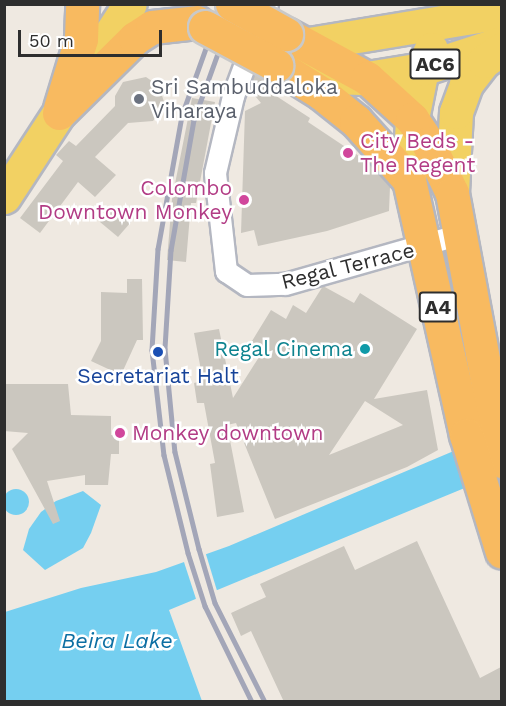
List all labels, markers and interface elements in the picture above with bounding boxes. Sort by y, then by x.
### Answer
scale bar [21,18,165,56]
text: 50 m [29,30,74,51]
road number: AC6 [410,47,460,81]
place label: Sri Sambuddaloka Viharaya [151,74,338,124]
marker: Sri Sambuddaloka Viharaya [132,92,146,106]
place label: City Beds - The Regent [360,128,475,178]
marker: City Beds - The Regent [341,146,355,160]
place label: Colombo Downtown Monkey [38,175,232,225]
marker: Colombo Downtown Monkey [237,193,251,207]
street label: Regal Terrace [278,237,418,295]
road number: A4 [418,290,458,324]
place label: Regal Cinema [214,336,353,362]
marker: Regal Cinema [358,342,372,356]
marker: Secretariat Halt [149,343,167,361]
place label: Secretariat Halt [77,363,239,389]
place label: Monkey downtown [132,420,324,446]
marker: Monkey downtown [113,426,127,440]
water label: Beira Lake [61,628,173,654]

